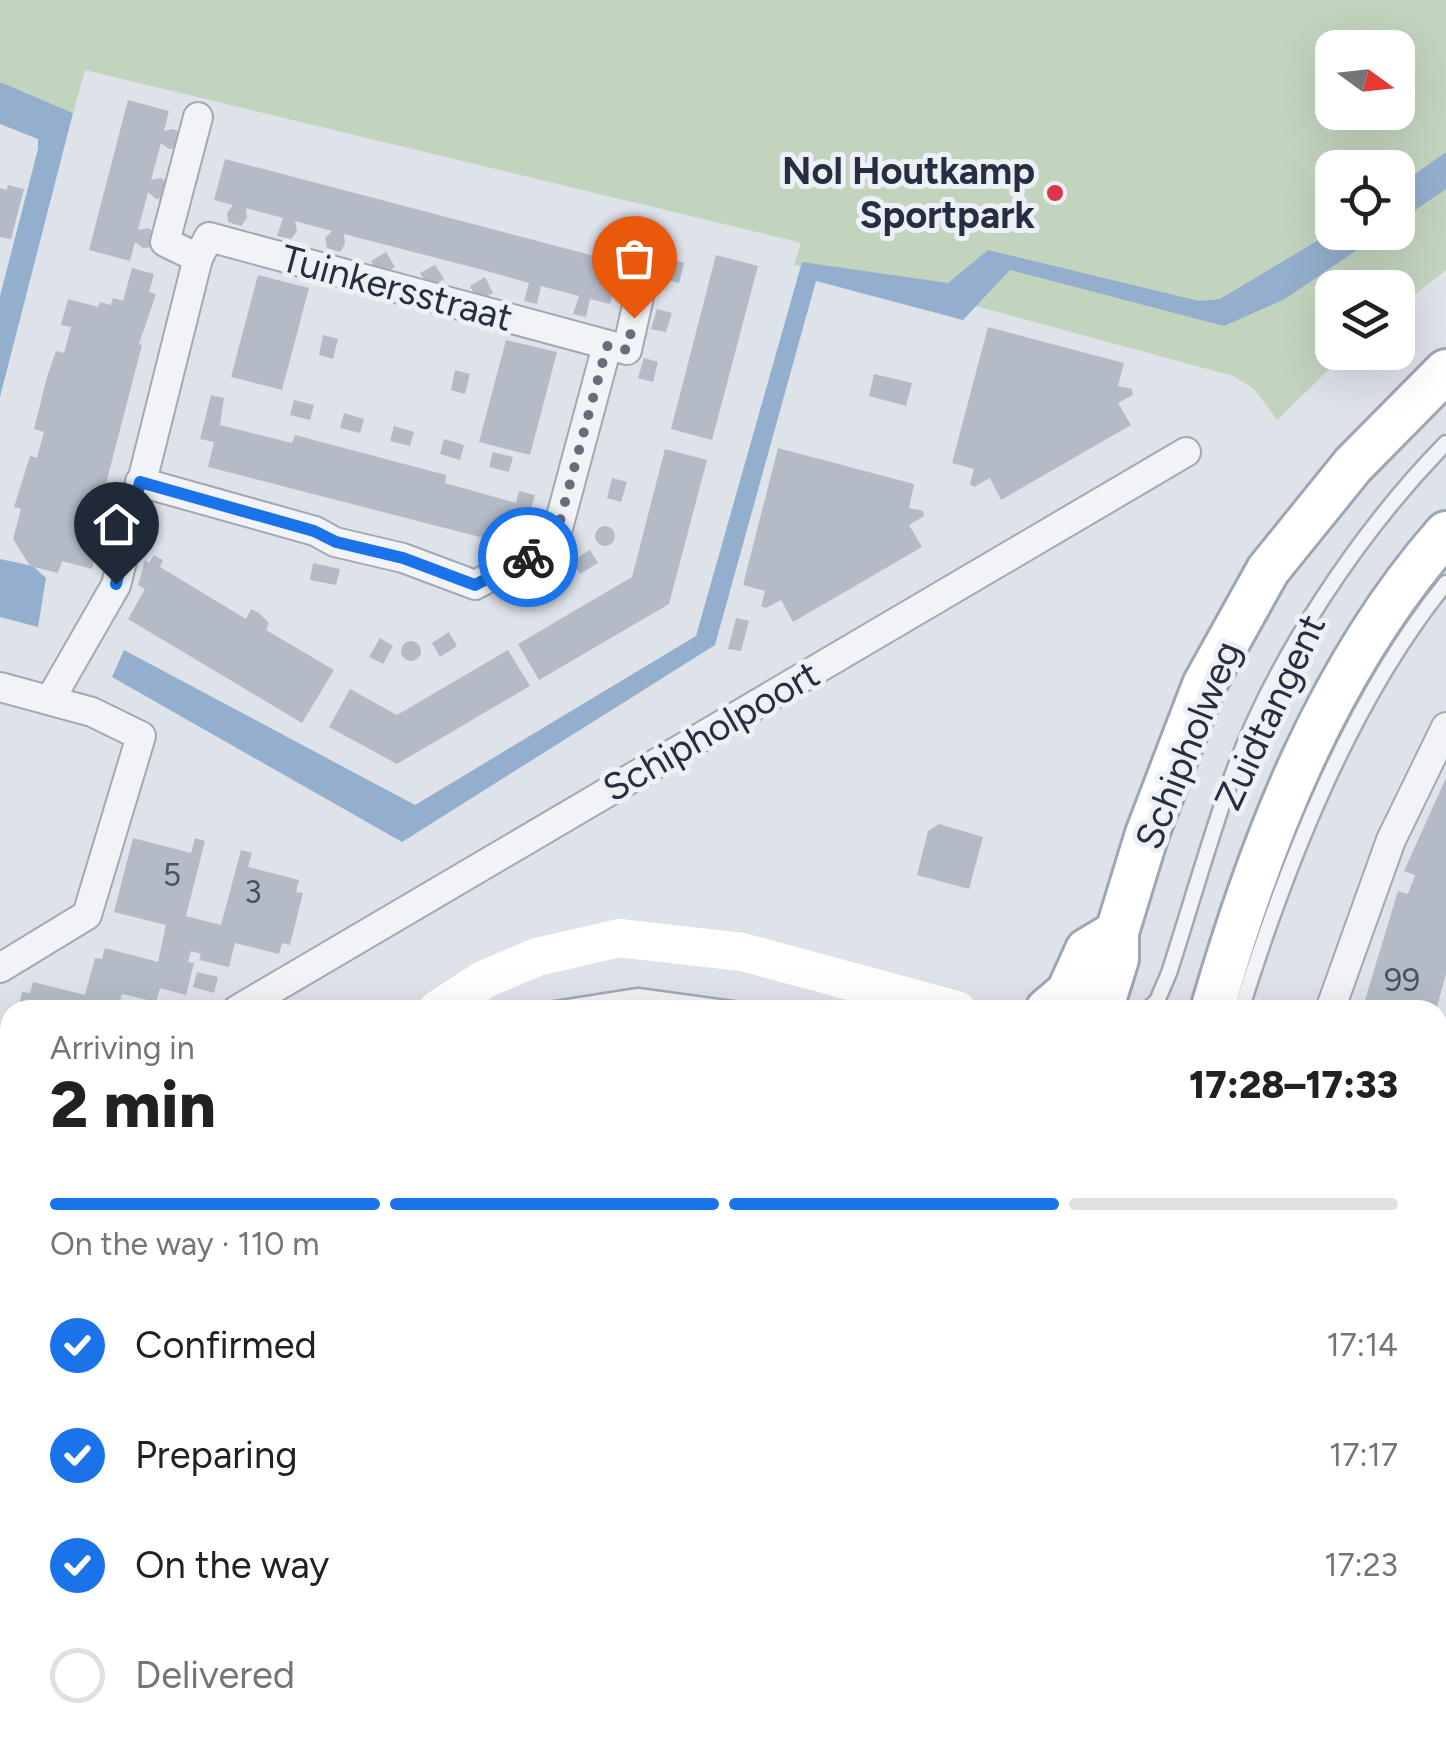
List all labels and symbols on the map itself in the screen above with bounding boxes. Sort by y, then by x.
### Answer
north arrow [1315,30,1415,130]
place label: Nol Houtkamp Sportpark [782,148,1036,238]
marker: Nol Houtkamp Sportpark [1044,182,1066,204]
pin [592,216,677,319]
street label: Tuinkersstraat [276,235,518,341]
pin [74,482,159,585]
courier [478,507,578,607]
street label: Zuidtangent [1205,607,1335,817]
street label: Schipholweg [1125,634,1251,856]
street label: Schipholpoort [595,651,827,811]
house number: 5 [163,856,181,894]
house number: 3 [244,873,262,911]
house number: 99 [1384,961,1420,999]

